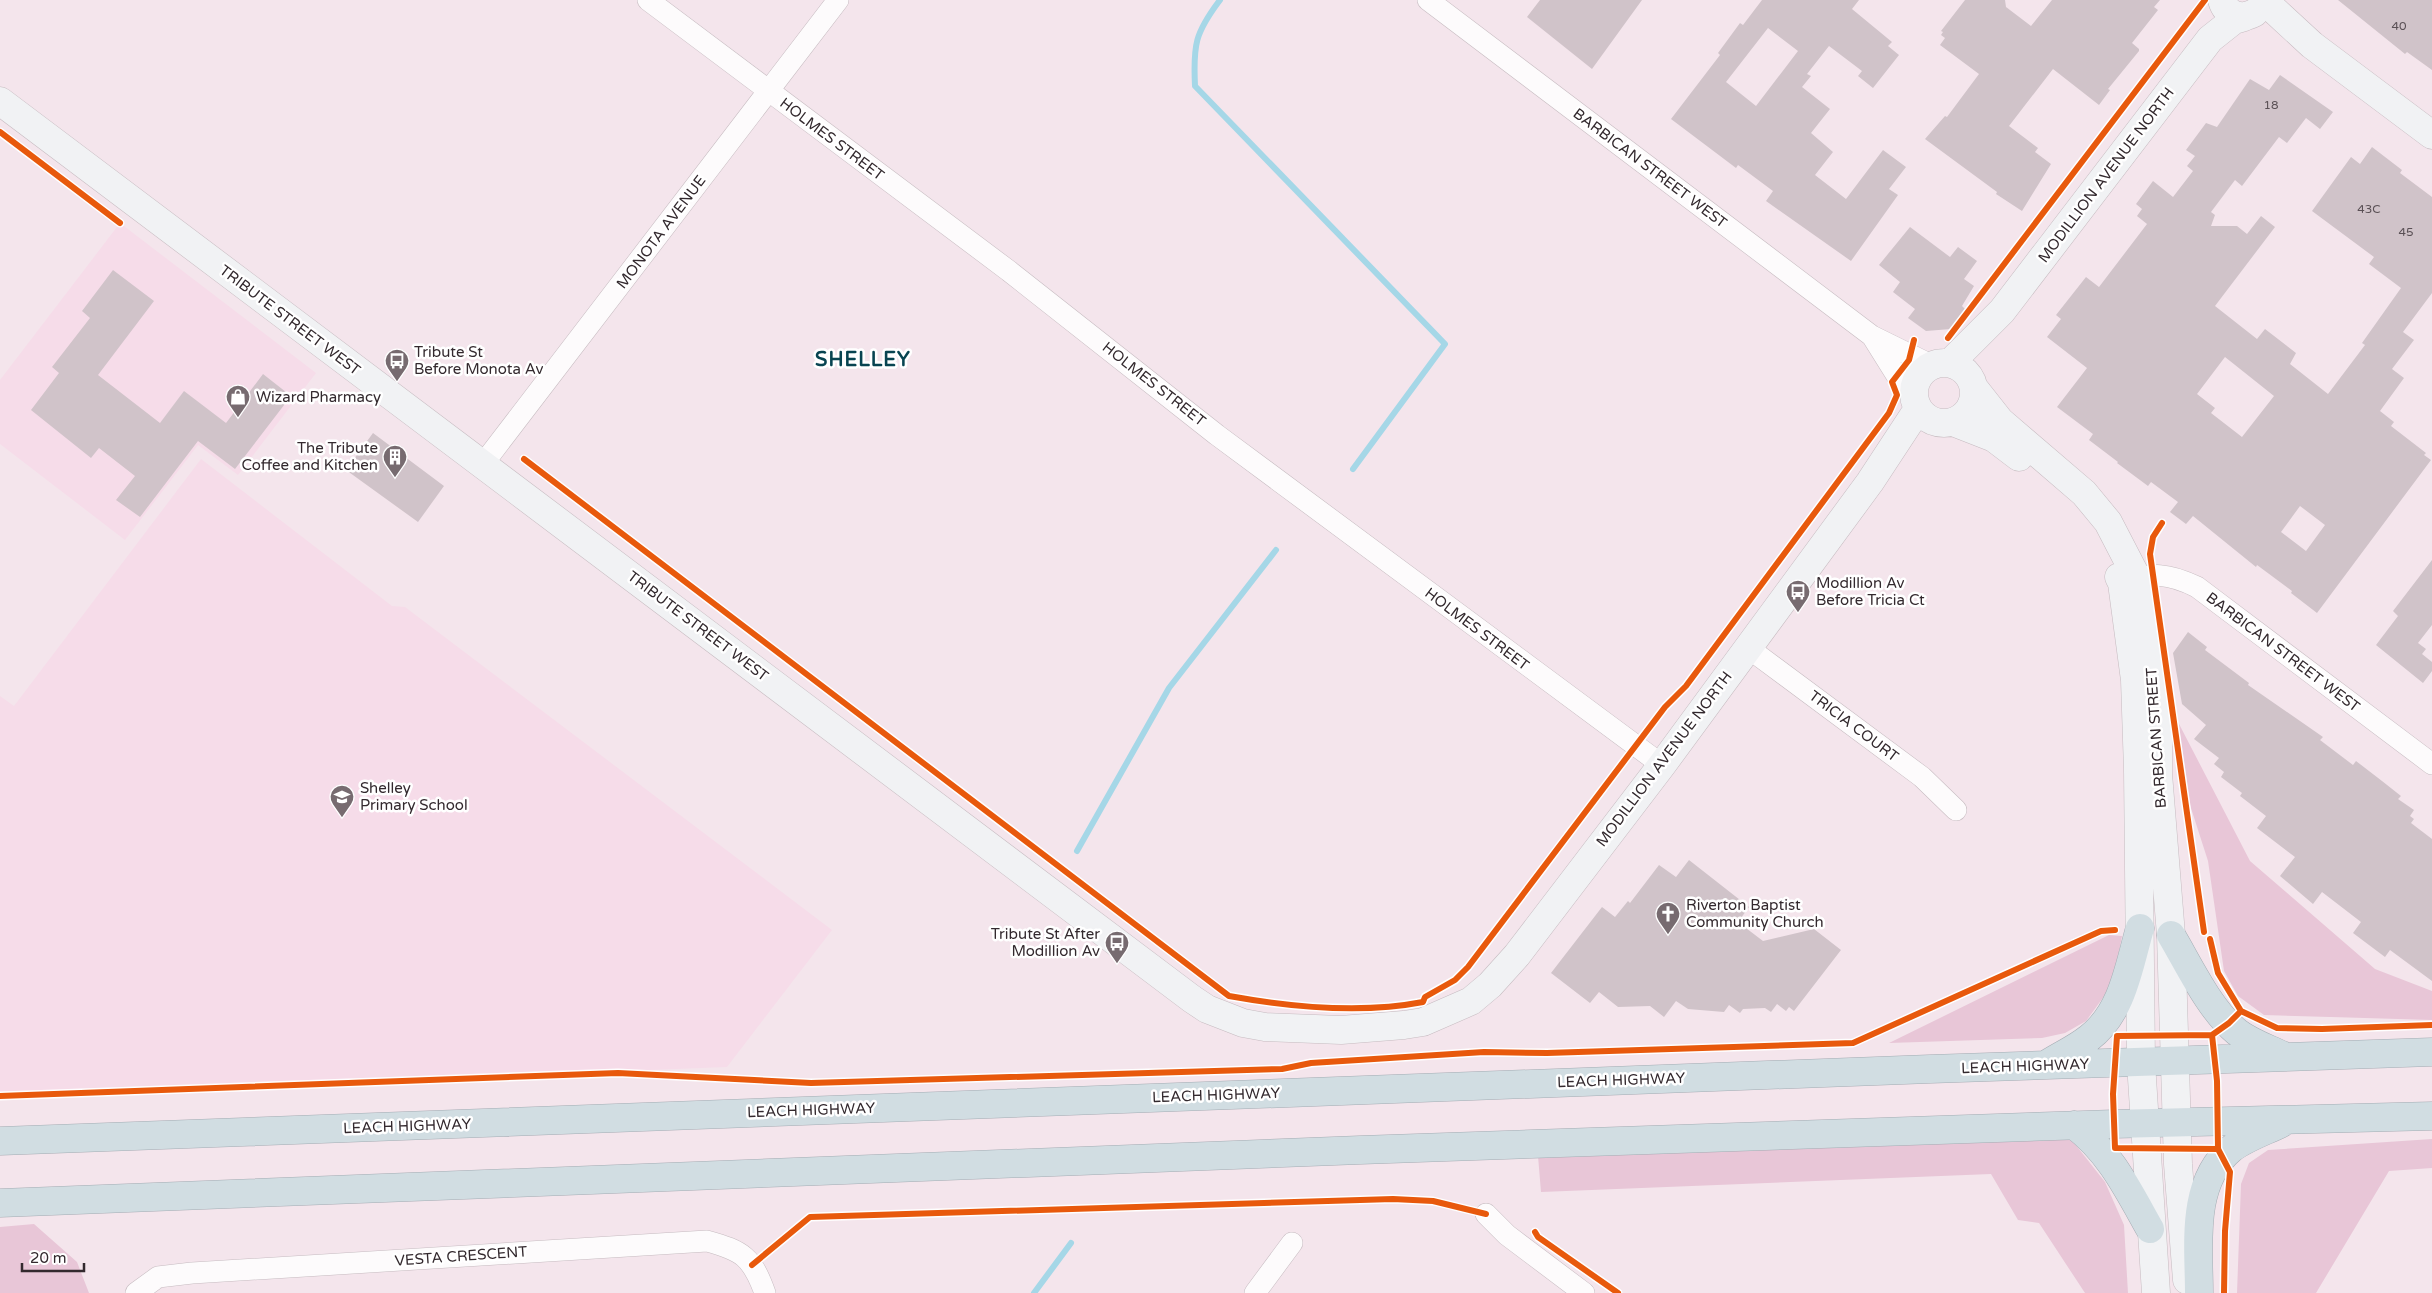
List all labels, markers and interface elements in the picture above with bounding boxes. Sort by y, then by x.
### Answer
house number: 40 [2391,19,2407,33]
street label: MODILLION AVENUE NORTH [2034,84,2178,266]
street label: HOLMES STREET [776,94,888,184]
house number: 18 [2263,98,2279,112]
street label: BARBICAN STREET WEST [1570,104,1730,232]
street label: MONOTA AVENUE [613,172,709,292]
house number: 43C [2357,202,2381,216]
house number: 45 [2398,225,2414,239]
street label: TRIBUTE STREET WEST [216,261,364,379]
street label: HOLMES STREET [1099,338,1209,430]
place label: Tribute St Before Monota Av [414,343,543,378]
bus stop icon: Tribute St Before Monota Av [384,348,410,382]
district label: SHELLEY [815,348,911,372]
shop icon: Wizard Pharmacy [225,384,251,418]
place label: Wizard Pharmacy [256,388,381,406]
place label: The Tribute Coffee and Kitchen [242,439,378,474]
building icon: The Tribute Coffee and Kitchen [382,444,408,478]
street label: TRIBUTE STREET WEST [624,567,772,685]
place label: Modillion Av Before Tricia Ct [1816,574,1925,609]
bus stop icon: Modillion Av Before Tricia Ct [1785,579,1811,613]
street label: HOLMES STREET [1421,584,1533,674]
street label: BARBICAN STREET WEST [2203,588,2363,716]
street label: BARBICAN STREET [2142,667,2170,809]
street label: MODILLION AVENUE NORTH [1592,668,1736,850]
street label: TRICIA COURT [1806,687,1902,765]
place label: Shelley Primary School [360,779,468,814]
school or university icon: Shelley Primary School [329,784,355,818]
place label: Riverton Baptist Community Church [1686,896,1824,931]
church icon: Riverton Baptist Community Church [1655,901,1681,935]
place label: Tribute St After Modillion Av [991,925,1100,960]
bus stop icon: Tribute St After Modillion Av [1104,930,1130,964]
street label: LEACH HIGHWAY [1961,1055,2090,1077]
street label: LEACH HIGHWAY [1557,1069,1686,1091]
street label: LEACH HIGHWAY [1152,1084,1281,1106]
street label: LEACH HIGHWAY [747,1099,876,1121]
street label: LEACH HIGHWAY [343,1115,472,1137]
scale bar [22,1240,85,1272]
street label: VESTA CRESCENT [394,1242,528,1270]
text: 20 m [30,1249,67,1267]

